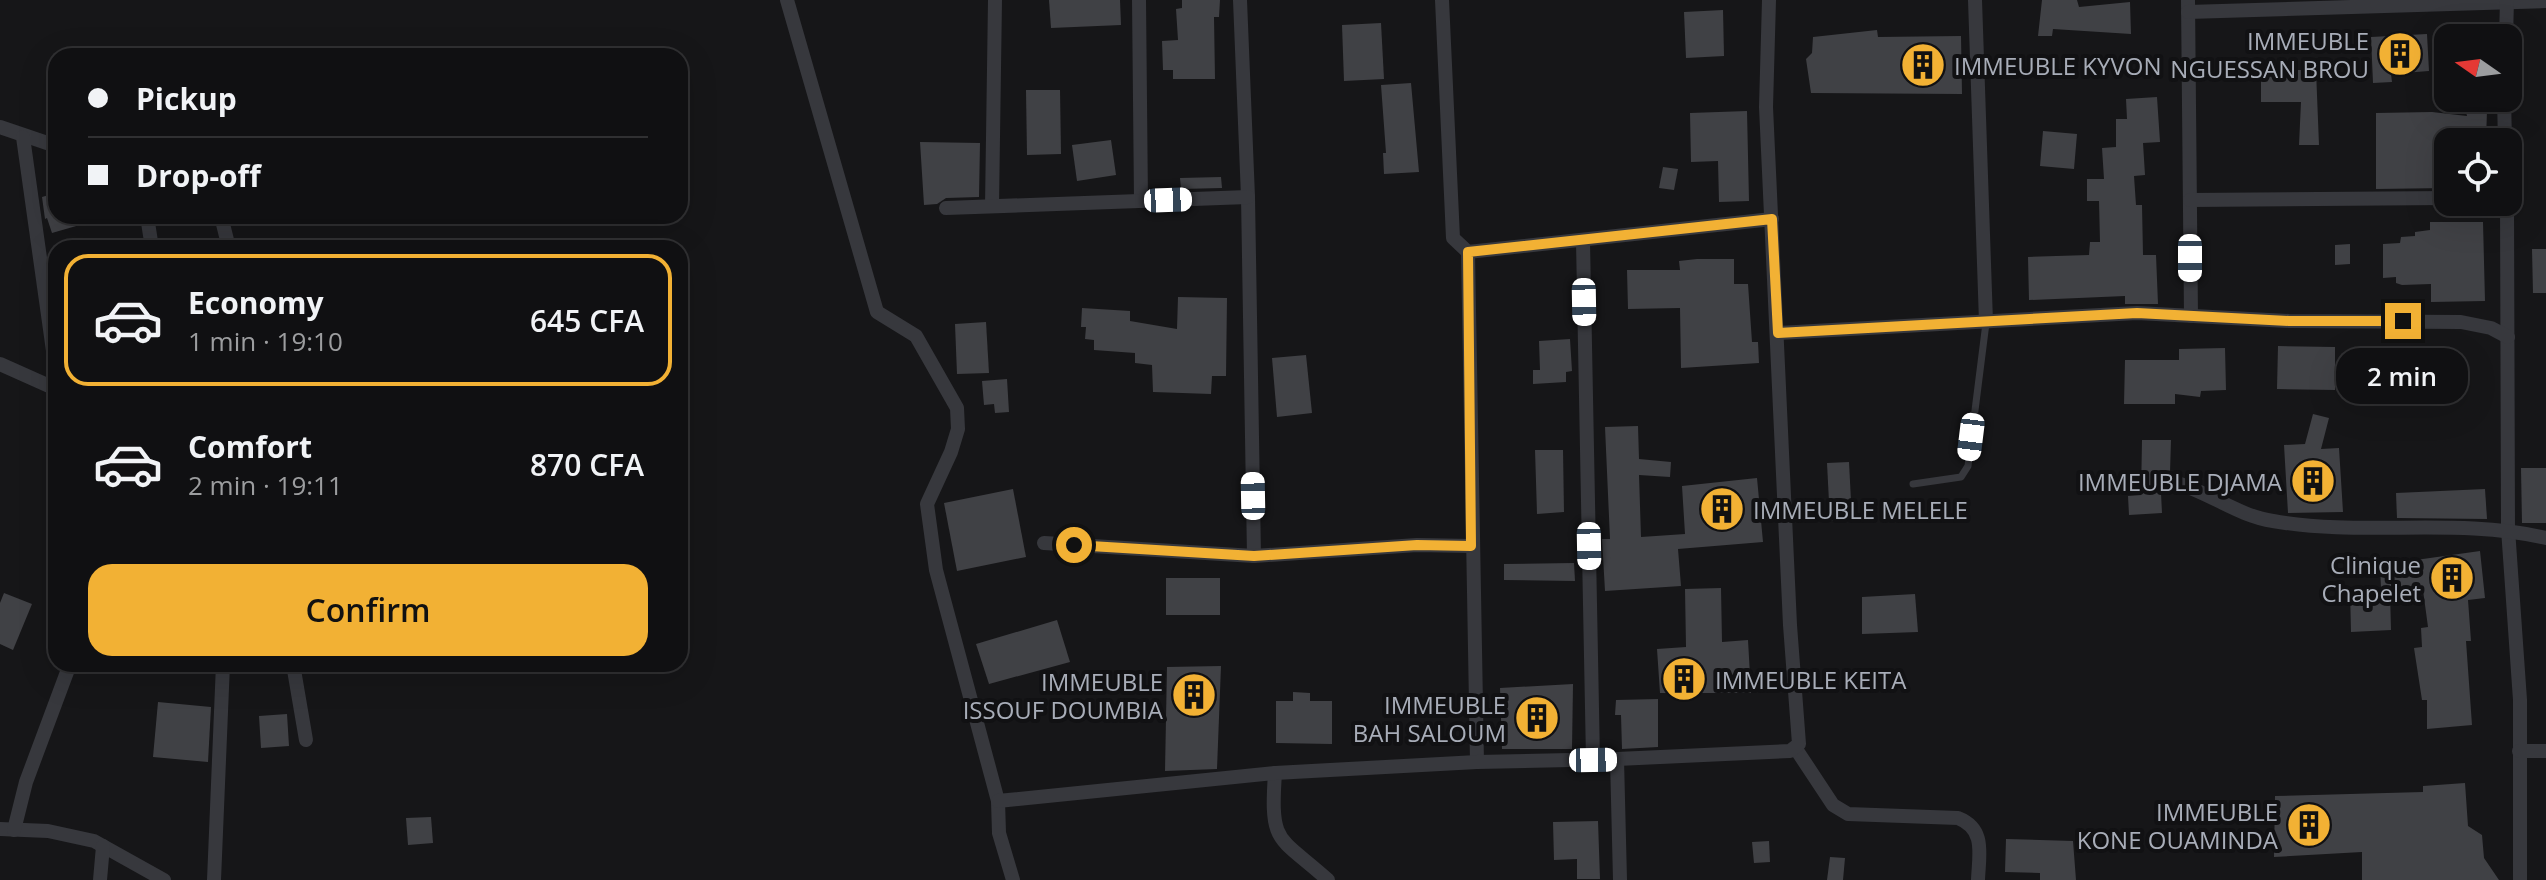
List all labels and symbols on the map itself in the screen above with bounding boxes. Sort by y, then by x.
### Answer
place label: IMMEUBLE NGUESSAN BROU [2170,24,2369,85]
north arrow [2434,24,2522,112]
building icon: IMMEUBLE NGUESSAN BROU [2376,30,2424,78]
building icon: IMMEUBLE KYVON [1899,41,1947,89]
place label: IMMEUBLE KYVON [1954,49,2161,82]
car [1144,187,1192,213]
car [2178,234,2202,282]
car [1572,278,1596,326]
route end [2385,303,2421,339]
callout: 2 min [2337,349,2469,405]
car [1956,412,1986,462]
building icon: IMMEUBLE DJAMA [2289,457,2337,505]
place label: IMMEUBLE DJAMA [2078,465,2283,498]
car [1241,472,1265,520]
building icon: IMMEUBLE MELELE [1698,485,1746,533]
place label: IMMEUBLE MELELE [1753,493,1968,526]
car [1577,522,1601,570]
route start [1056,527,1092,563]
place label: Clinique Chapelet [2322,548,2421,609]
building icon: Clinique Chapelet [2428,554,2476,602]
building icon: IMMEUBLE KEITA [1660,655,1708,703]
place label: IMMEUBLE KEITA [1715,663,1907,696]
place label: IMMEUBLE ISSOUF DOUMBIA [963,665,1164,726]
building icon: IMMEUBLE ISSOUF DOUMBIA [1170,671,1218,719]
place label: IMMEUBLE BAH SALOUM [1353,688,1506,749]
building icon: IMMEUBLE BAH SALOUM [1513,694,1561,742]
car [1569,748,1617,772]
place label: IMMEUBLE KONE OUAMINDA [2077,795,2279,856]
building icon: IMMEUBLE KONE OUAMINDA [2285,801,2333,849]

